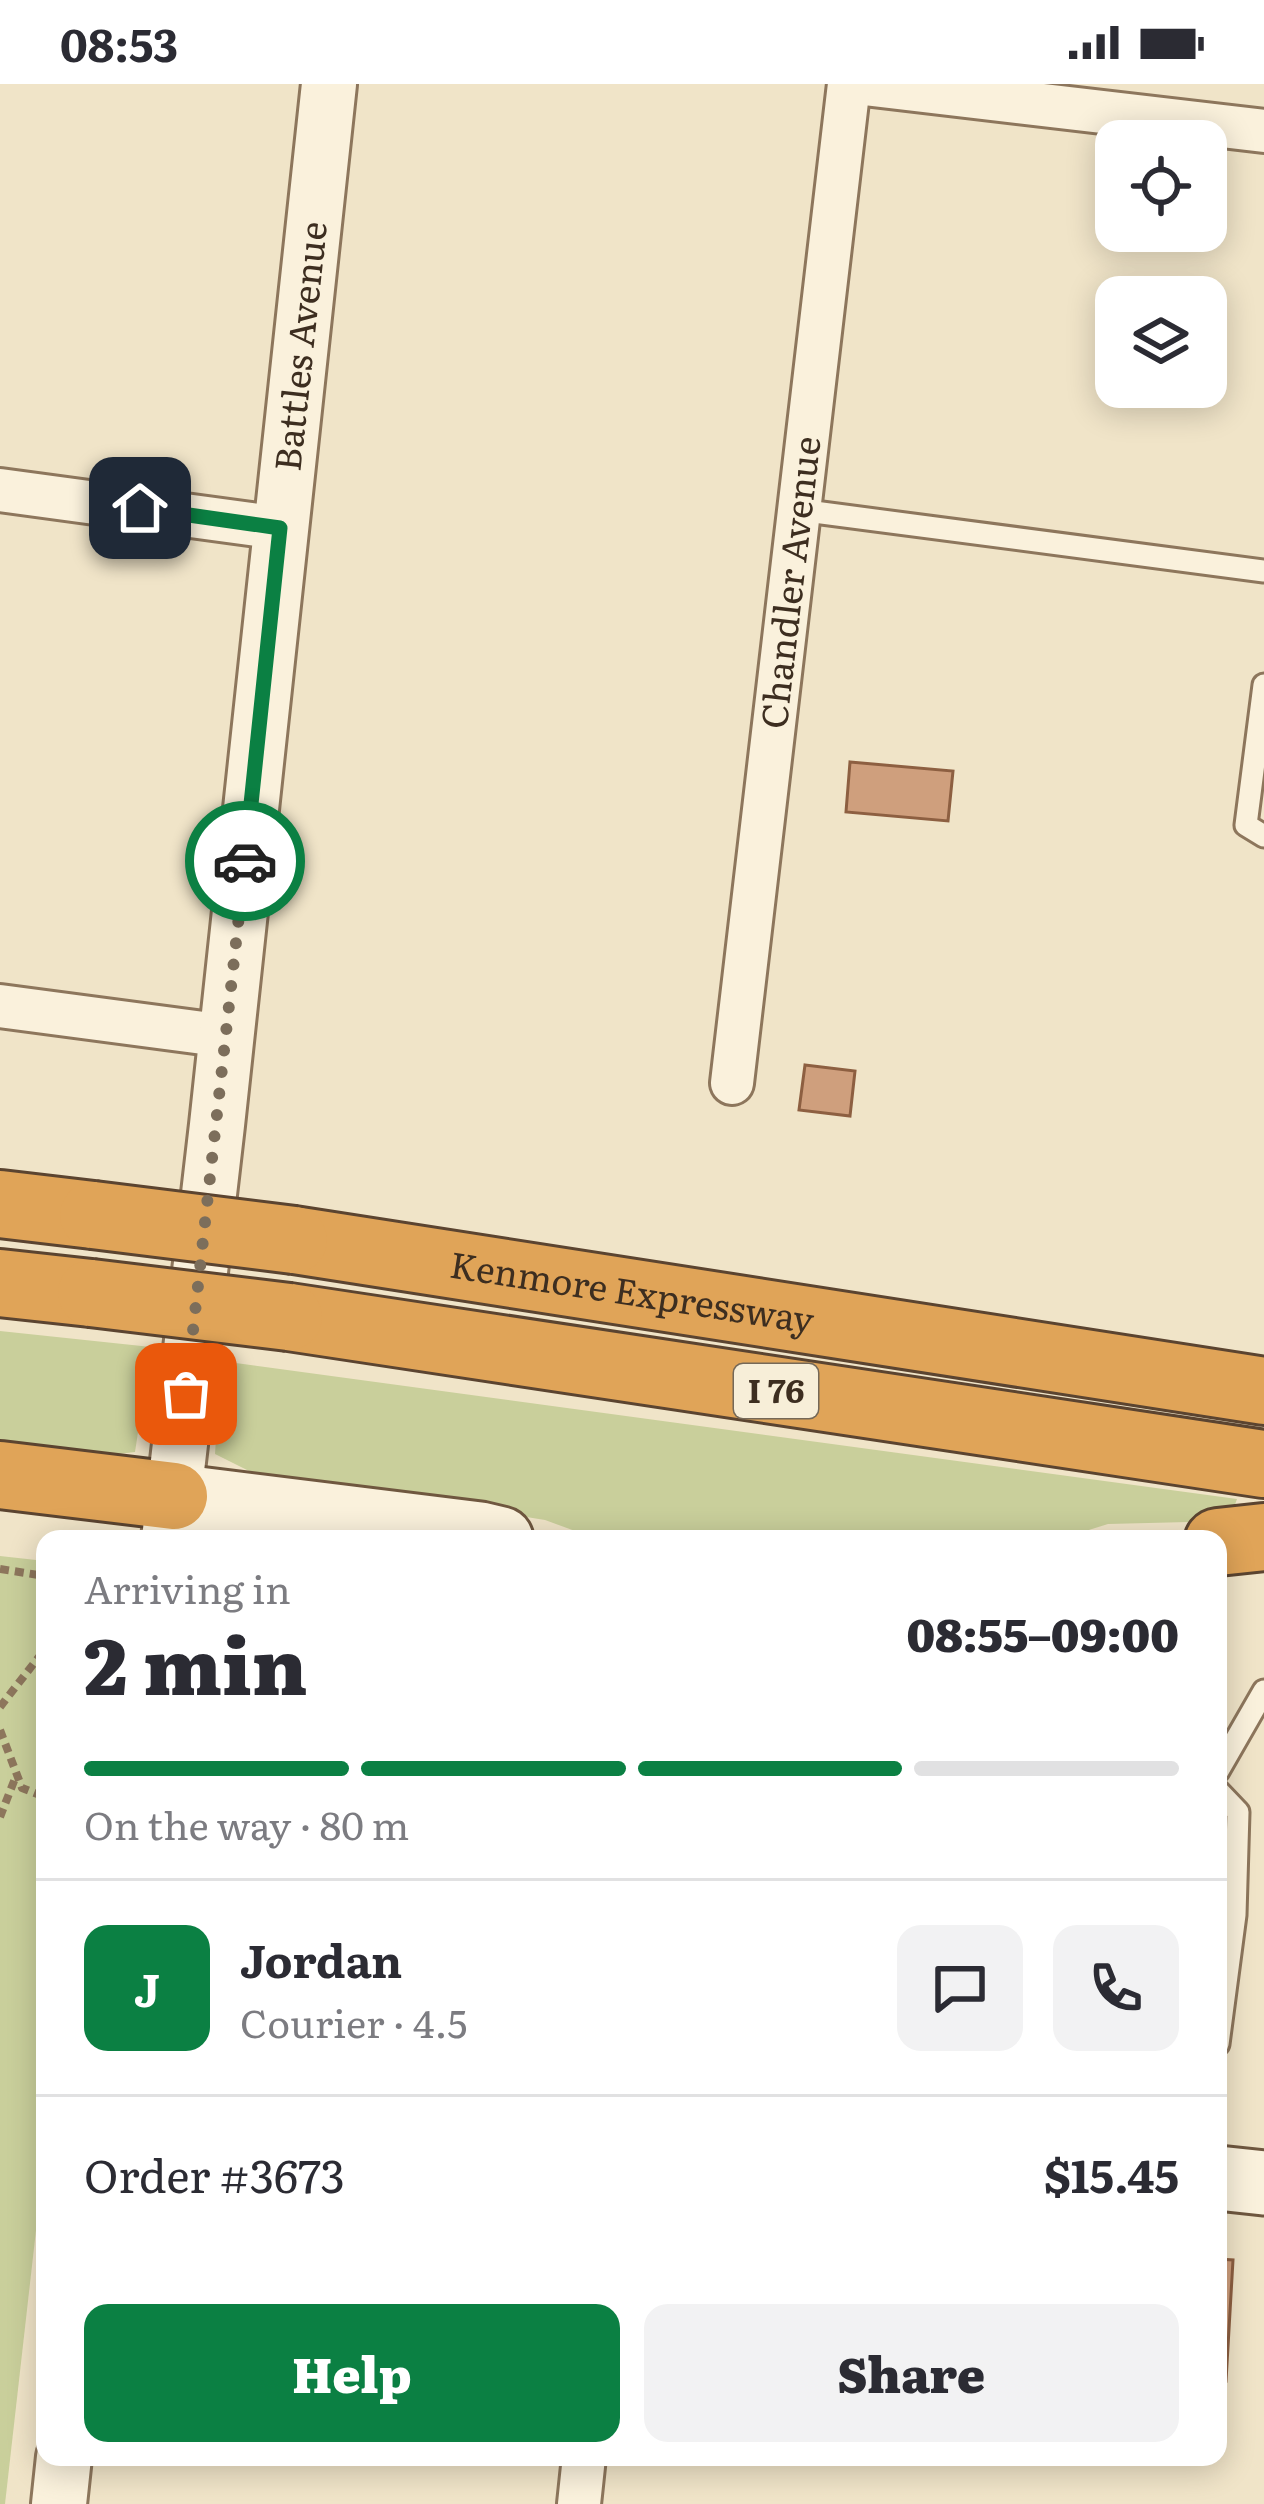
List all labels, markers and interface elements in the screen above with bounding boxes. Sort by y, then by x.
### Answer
text: 08:53 [60,9,178,76]
map controls [1095,120,1227,408]
button: locate [1095,120,1227,252]
street label: Battles Avenue [259,218,338,474]
button: layers [1095,276,1227,408]
street label: Chandler Avenue [745,433,832,731]
pin [89,457,191,559]
icon: home [107,475,173,541]
courier [185,801,305,921]
icon: car [212,828,278,894]
street label: Kenmore Expressway [447,1236,818,1345]
pin [135,1343,237,1445]
icon: bag [153,1361,219,1427]
road number: I 76 [734,1364,818,1418]
text: Arriving in [84,1558,291,1616]
text: 08:55–09:00 [907,1599,1179,1666]
text: 2 min [84,1603,307,1719]
text: On the way · 80 m [84,1794,409,1852]
text: Jordan [240,1925,402,1992]
button: chat [897,1925,1023,2051]
button: phone [1053,1925,1179,2051]
text: J [134,1954,160,2021]
text: Courier · 4.5 [240,1992,467,2050]
text: Order #3673 [84,2140,345,2207]
text: $15.45 [1044,2140,1179,2207]
button: Help [84,2304,620,2442]
button: Share [644,2304,1179,2442]

